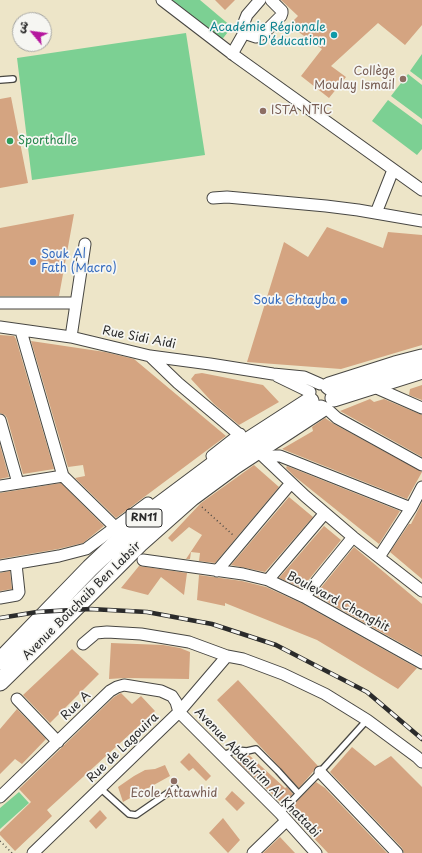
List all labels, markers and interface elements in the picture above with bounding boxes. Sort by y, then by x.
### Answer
north arrow [12,12,52,52]
text: ش [12,17,32,36]
place label: Académie Régionale D'éducation [210,21,326,49]
marker: Académie Régionale D'éducation [329,30,339,40]
place label: Collège Moulay Ismail [314,65,395,93]
marker: Collège Moulay Ismail [398,74,408,84]
place label: ISTA NTIC [271,104,332,118]
marker: ISTA NTIC [258,106,268,116]
place label: Sporthalle [18,134,77,148]
marker: Sporthalle [5,136,15,146]
place label: Souk Al Fath (Macro) [41,248,117,276]
marker: Souk Al Fath (Macro) [28,257,38,267]
place label: Souk Chtayba [253,294,336,308]
marker: Souk Chtayba [339,296,349,306]
street label: Rue Sidi Aidi [101,324,177,352]
road number: RN11 [126,509,162,527]
street label: Avenue Bouchaib Ben Labsir [20,539,144,663]
street label: Boulevard Changhit [284,569,392,635]
street label: Rue A [58,689,94,723]
street label: Avenue Abdelkrim Al Khattabi [191,705,323,841]
street label: Rue de Lagouira [84,710,162,786]
marker: Ecole Attawhid [169,776,179,786]
place label: Ecole Attawhid [131,787,217,801]

